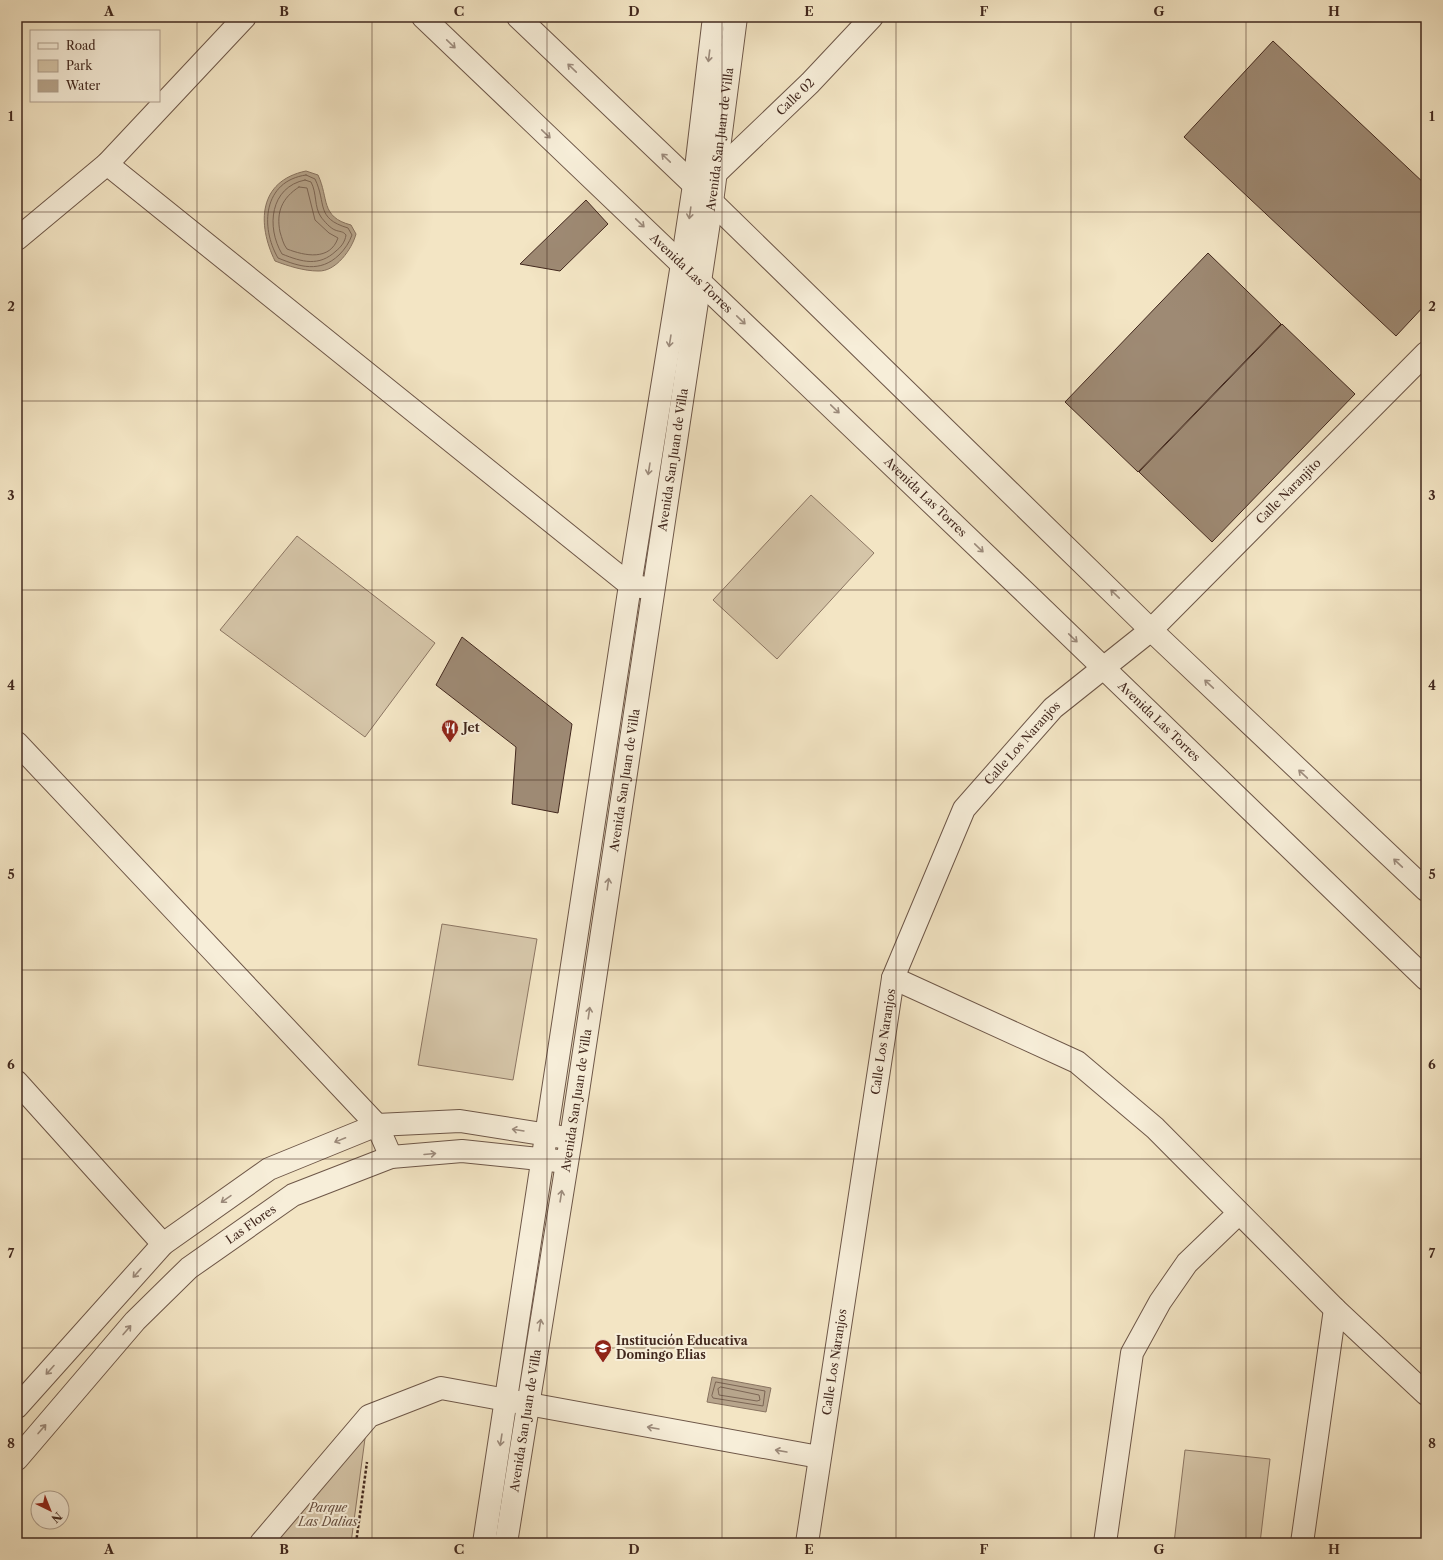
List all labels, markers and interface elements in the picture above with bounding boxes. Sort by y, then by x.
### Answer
text: A [103,3,115,19]
text: B [279,3,289,19]
text: C [454,3,464,19]
text: D [628,3,640,19]
text: E [804,3,814,19]
text: F [980,3,989,19]
text: G [1153,3,1165,19]
text: H [1328,3,1340,19]
legend [30,30,160,102]
text: Road [66,38,96,53]
one-way arrow [446,39,456,48]
one-way arrow [705,49,713,62]
text: Park [66,58,93,73]
one-way arrow [567,64,577,73]
street label: Avenida San Juan de Villa [703,66,736,213]
street label: Calle 02 [773,75,818,118]
text: Water [65,78,100,93]
text: 1 [8,108,14,124]
text: 1 [1429,108,1435,124]
one-way arrow [540,129,551,138]
one-way arrow [660,153,671,162]
one-way arrow [686,206,694,219]
one-way arrow [635,218,645,228]
street label: Avenida Las Torres [646,229,736,316]
text: 2 [7,298,15,314]
text: 2 [1428,298,1436,314]
one-way arrow [736,315,746,324]
one-way arrow [665,334,673,347]
street label: Avenida San Juan de Villa [654,387,691,533]
one-way arrow [830,405,840,414]
street label: Avenida Las Torres [881,453,970,540]
street label: Calle Naranjito [1253,455,1324,527]
one-way arrow [645,462,653,475]
text: 3 [7,487,15,503]
text: 3 [1428,487,1436,503]
one-way arrow [974,543,984,553]
one-way arrow [1110,590,1120,599]
one-way arrow [1068,633,1078,643]
text: 4 [7,677,15,693]
text: 4 [1428,677,1436,693]
street label: Avenida Las Torres [1115,678,1204,764]
one-way arrow [1204,679,1214,689]
street label: Calle Los Naranjos [981,697,1063,788]
street label: Avenida San Juan de Villa [606,707,643,854]
restaurant icon: Jet [440,718,460,743]
place label: Jet [461,720,480,735]
one-way arrow [1298,769,1308,778]
one-way arrow [1393,858,1403,868]
text: 5 [7,866,15,882]
text: 5 [1428,866,1436,882]
one-way arrow [605,878,613,891]
street label: Calle Los Naranjos [867,988,898,1096]
one-way arrow [585,1006,593,1019]
street label: Avenida San Juan de Villa [557,1027,594,1174]
text: 6 [7,1056,15,1072]
text: 6 [1428,1056,1436,1072]
one-way arrow [512,1126,525,1134]
one-way arrow [335,1137,347,1144]
one-way arrow [423,1150,436,1158]
one-way arrow [557,1190,565,1203]
one-way arrow [220,1195,231,1203]
street label: Las Flores [223,1201,279,1247]
text: 7 [8,1245,15,1261]
text: 7 [1429,1245,1436,1261]
one-way arrow [133,1267,142,1277]
street label: Calle Los Naranjos [819,1308,850,1416]
one-way arrow [536,1319,544,1332]
one-way arrow [122,1326,131,1336]
place label: Institución Educativa Domingo Elias [616,1333,749,1362]
school or university icon: Institución Educativa Domingo Elias [593,1338,613,1363]
street label: Avenida San Juan de Villa [506,1347,544,1494]
one-way arrow [46,1364,55,1375]
one-way arrow [647,1423,660,1431]
one-way arrow [38,1424,47,1434]
one-way arrow [497,1433,505,1446]
text: 8 [7,1435,15,1451]
text: 8 [1428,1435,1436,1451]
one-way arrow [775,1446,788,1454]
north arrow [30,1490,70,1530]
park label: Parque Las Dalias [297,1500,359,1529]
text: N [48,1509,65,1526]
text: A [103,1541,115,1557]
text: B [279,1541,289,1557]
text: C [454,1541,464,1557]
text: D [628,1541,640,1557]
text: E [804,1541,814,1557]
text: F [980,1541,989,1557]
text: G [1153,1541,1165,1557]
text: H [1328,1541,1340,1557]

